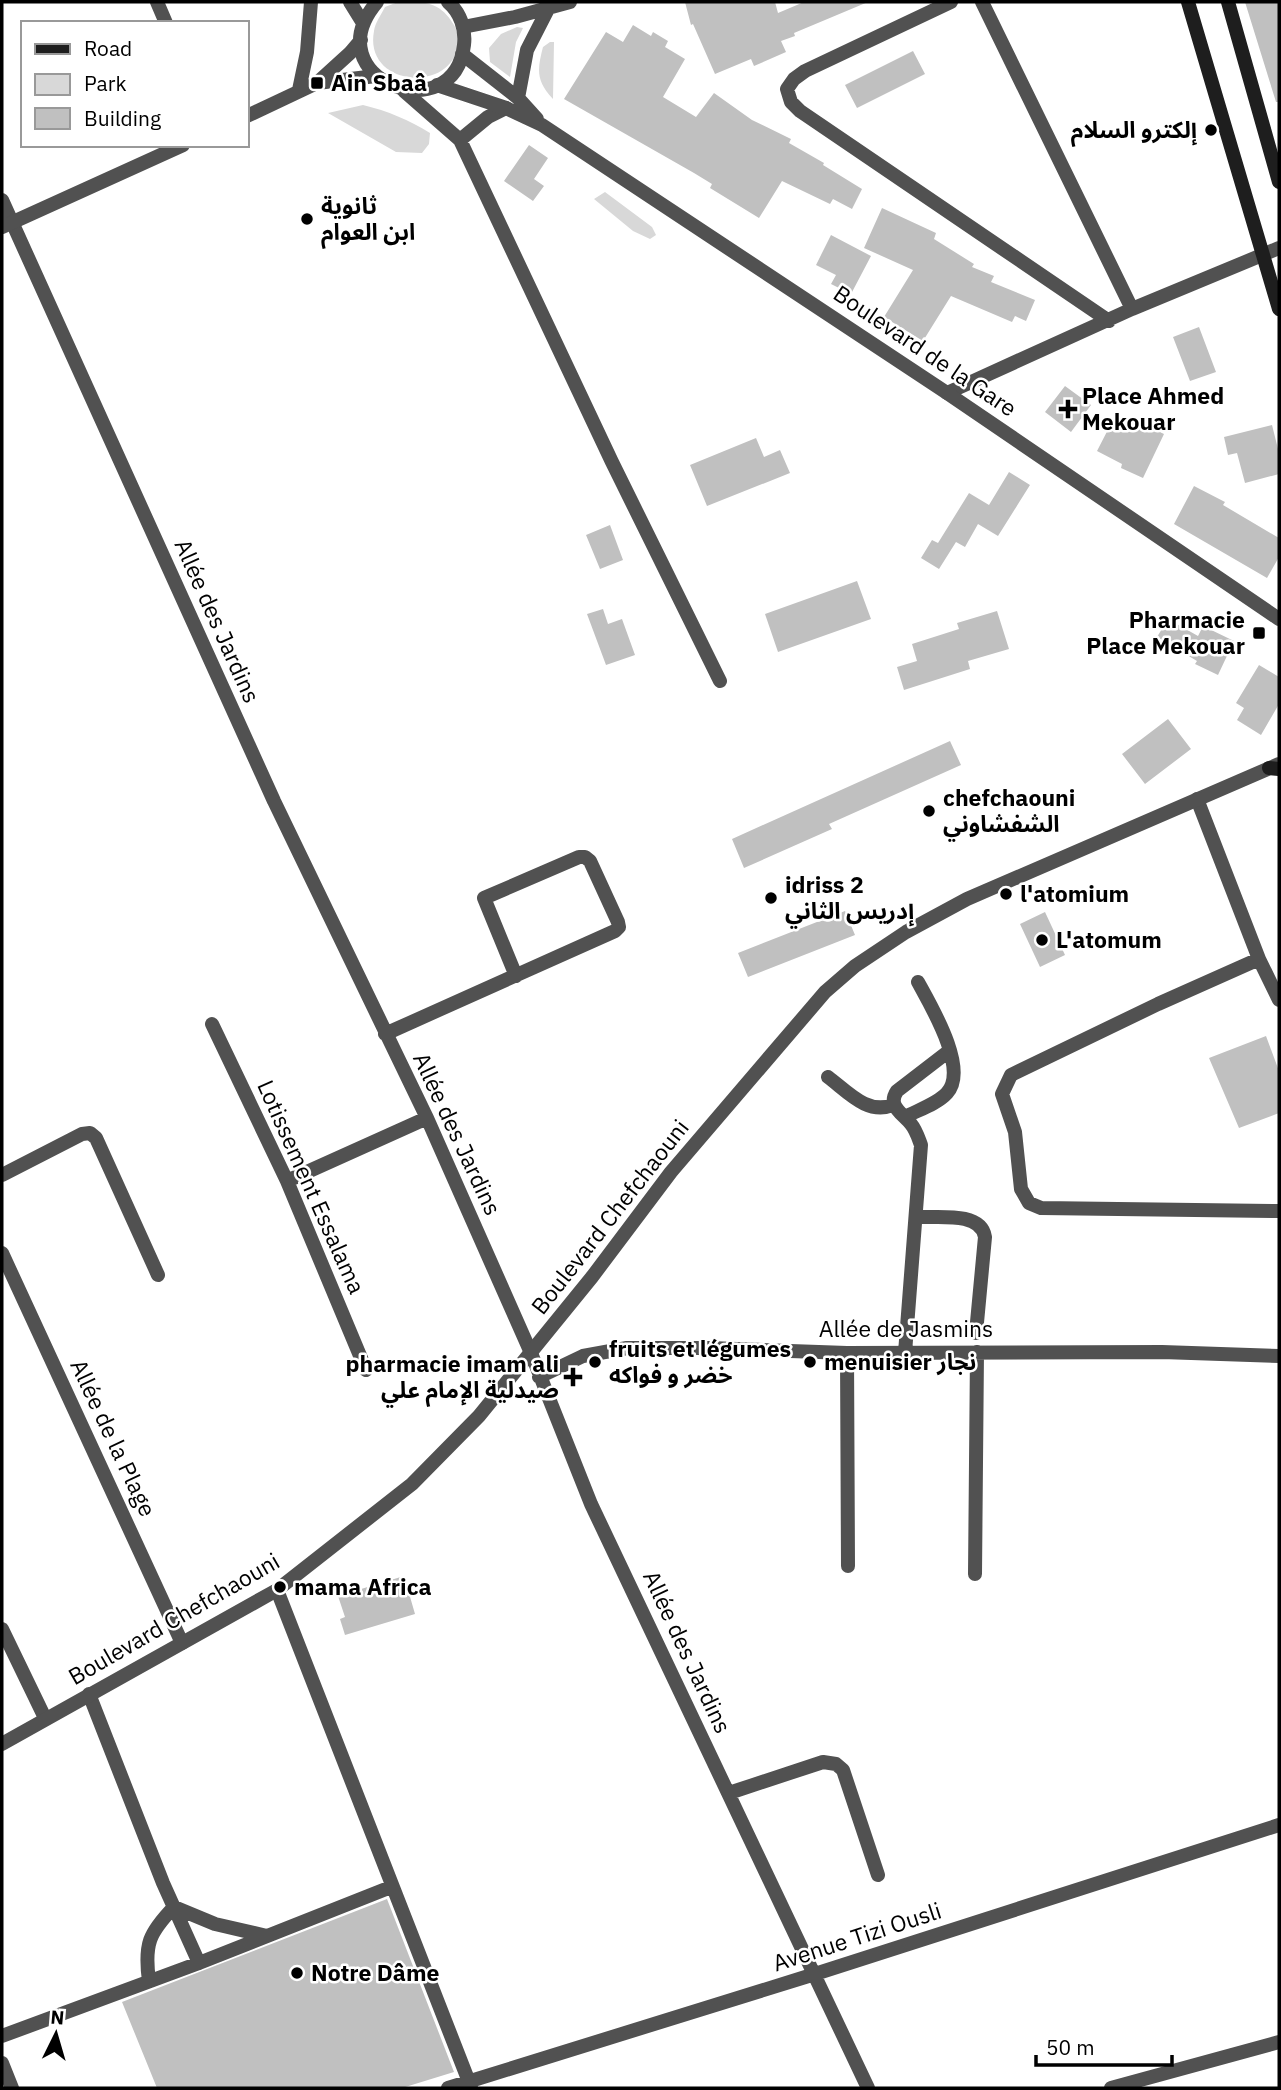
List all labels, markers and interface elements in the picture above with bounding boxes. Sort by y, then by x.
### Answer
legend [21,21,248,147]
text: Road [84,34,132,62]
place label: Ain Sbaâ [331,67,427,97]
text: Park [84,69,127,97]
marker: Ain Sbaâ [309,75,325,91]
text: Building [84,104,161,132]
place label: إلكترو السلام [1071,114,1197,148]
marker: إلكترو السلام [1203,122,1219,138]
place label: ثانوية ابن العوام [321,190,415,250]
marker: ثانوية ابن العوام [299,211,315,227]
street label: Boulevard de la Gare [828,278,1023,423]
place label: Place Ahmed Mekouar [1082,380,1224,436]
marker: Place Ahmed Mekouar [1060,401,1076,417]
street label: Allée des Jardins [168,534,267,707]
place label: Pharmacie Place Mekouar [1086,604,1245,660]
marker: Pharmacie Place Mekouar [1251,625,1267,641]
place label: chefchaouni الشفشاوني [943,782,1075,842]
marker: chefchaouni الشفشاوني [921,803,937,819]
place label: idriss 2 إدريس الثاني [785,869,915,929]
place label: l'atomium [1020,878,1129,908]
marker: l'atomium [998,886,1014,902]
marker: idriss 2 إدريس الثاني [763,890,779,906]
place label: L'atomum [1056,924,1162,954]
marker: L'atomum [1034,932,1050,948]
street label: Allée des Jardins [407,1047,509,1220]
street label: Lotissement Essalama [251,1075,373,1298]
street label: Boulevard Chefchaouni [524,1113,695,1320]
street label: Allée de Jasmins [819,1313,993,1343]
place label: fruits et légumes خضر و فواكه [609,1333,791,1389]
place label: menuisier نجار [824,1346,976,1376]
place label: pharmacie imam ali صيدلية الإمام علي [346,1348,559,1408]
street label: Allée de la Plage [64,1354,163,1521]
marker: fruits et légumes خضر و فواكه [587,1354,603,1370]
marker: menuisier نجار [802,1354,818,1370]
marker: pharmacie imam ali صيدلية الإمام علي [565,1369,581,1385]
street label: Boulevard Chefchaouni [62,1545,285,1691]
street label: Allée des Jardins [637,1565,739,1738]
place label: mama Africa [294,1571,432,1601]
marker: mama Africa [272,1579,288,1595]
street label: Avenue Tizi Ousli [769,1895,945,1977]
place label: Notre Dâme [311,1957,440,1987]
marker: Notre Dâme [289,1965,305,1981]
north arrow [21,1999,91,2069]
text: N [50,2005,65,2030]
scale bar [1036,2024,1172,2068]
text: 50 m [1046,2033,1095,2061]

